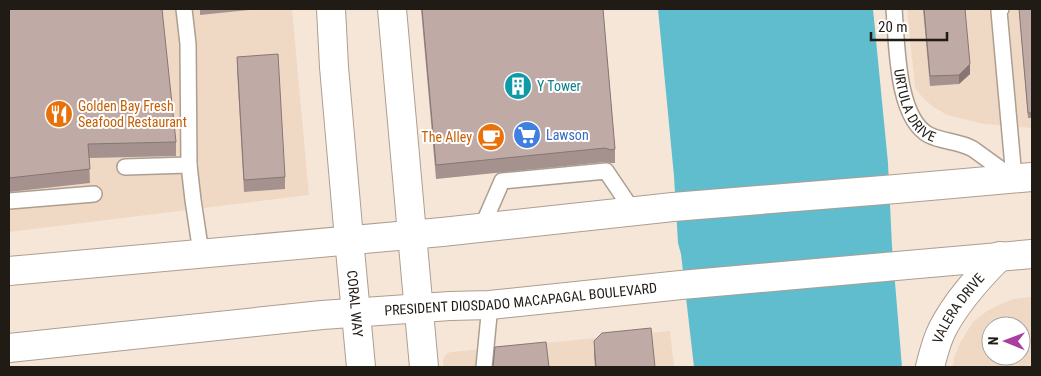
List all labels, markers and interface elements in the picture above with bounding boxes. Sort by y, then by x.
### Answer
scale bar [871,10,947,42]
text: 20 m [878,18,908,36]
street label: URTULA DRIVE [891,68,938,145]
building icon: Y Tower [503,71,533,101]
place label: Y Tower [537,78,581,94]
place label: Golden Bay Fresh Seafood Restaurant [78,98,187,130]
restaurant icon: Golden Bay Fresh Seafood Restaurant [44,99,74,129]
supermarket icon: Lawson [512,120,542,150]
cafe icon: The Alley [476,122,506,152]
place label: Lawson [546,127,589,143]
place label: The Alley [421,129,472,145]
street label: CORAL WAY [344,270,366,338]
street label: VALERA DRIVE [929,270,987,346]
street label: PRESIDENT DIOSDADO MACAPAGAL BOULEVARD [384,280,658,319]
north arrow [981,316,1031,366]
text: N [985,336,1001,345]

